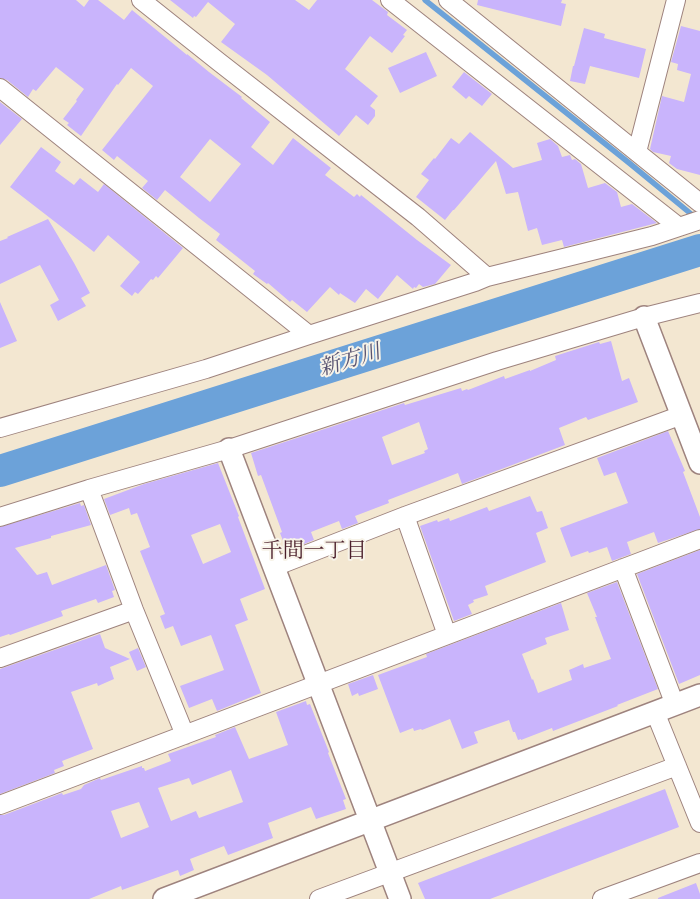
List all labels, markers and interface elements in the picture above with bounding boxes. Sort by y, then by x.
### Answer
water label: 新方川 [316,340,384,382]
district label: 千間一丁目 [262,539,366,565]

